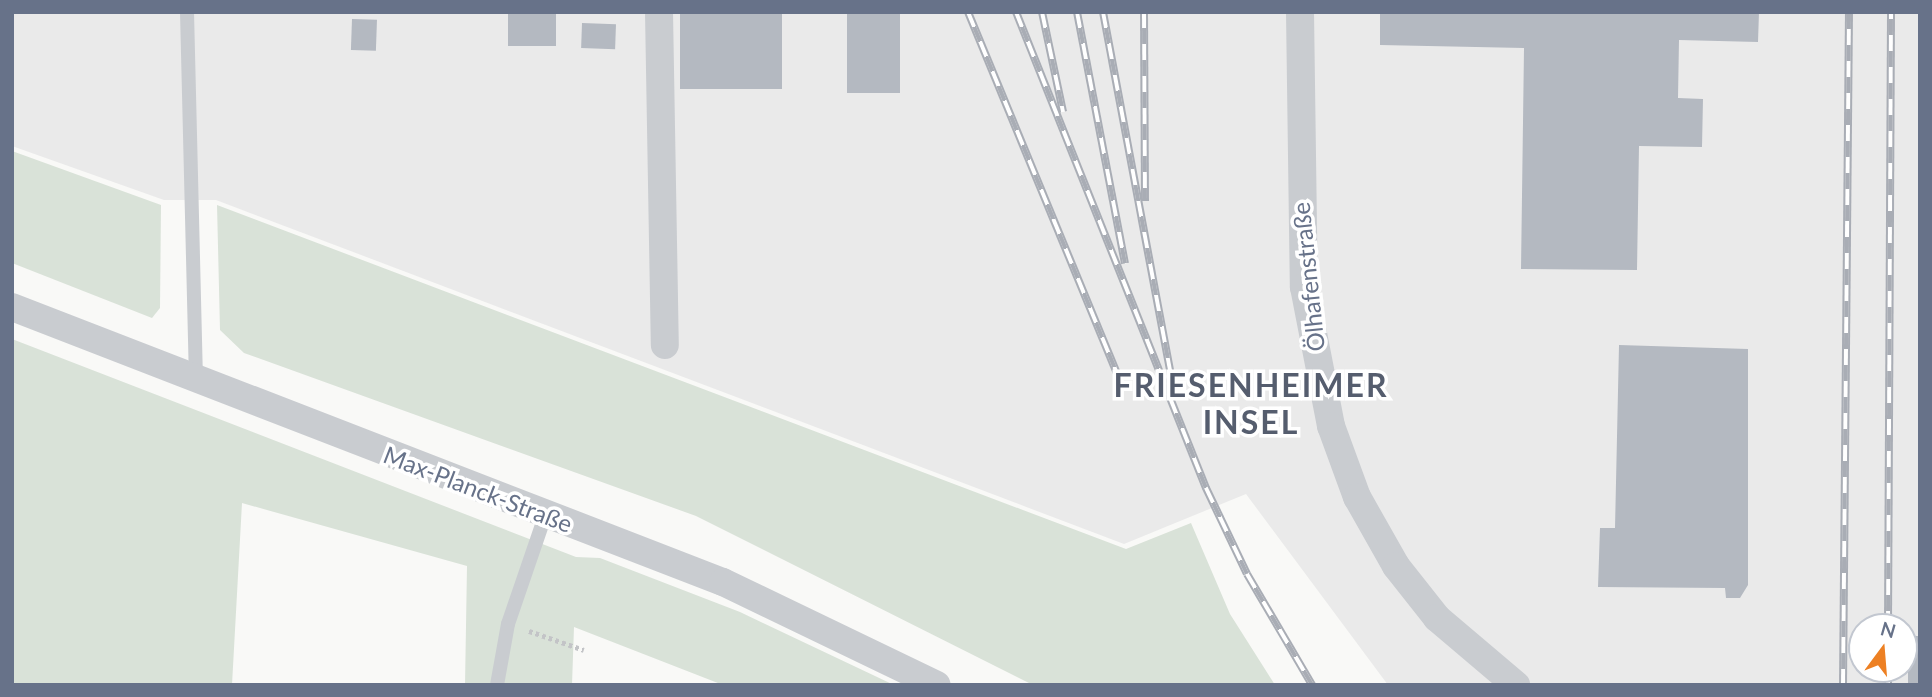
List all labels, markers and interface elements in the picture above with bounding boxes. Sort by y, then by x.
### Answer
street label: Ölhafenstraße [1286,201,1330,353]
district label: FRIESENHEIMER INSEL [1115,367,1387,442]
street label: Max-Planck-Straße [380,440,576,538]
north arrow [1848,613,1918,683]
text: N [1878,616,1899,642]

